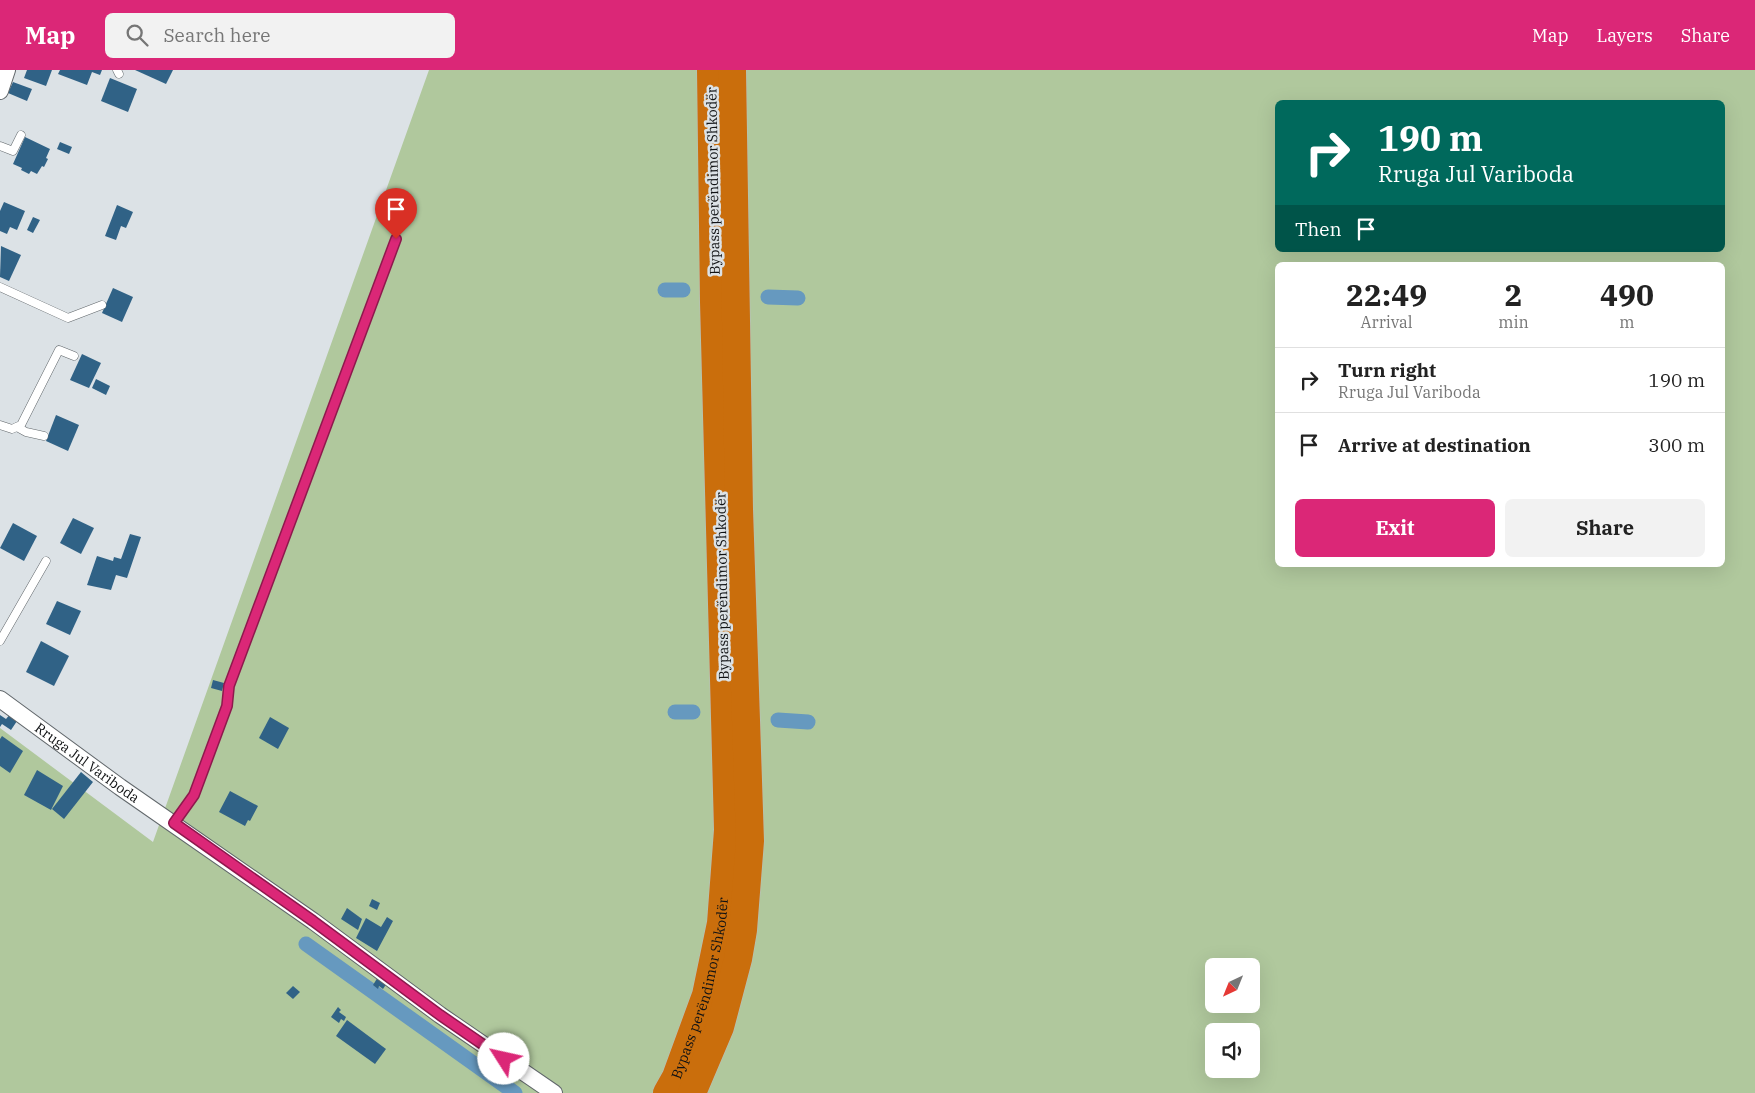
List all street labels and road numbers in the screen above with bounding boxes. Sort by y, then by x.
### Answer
street label: Bypass perëndimor Shkodër [702,86,724,275]
street label: Bypass perëndimor Shkodër [711,491,733,680]
street label: Rruga Jul Variboda [31,719,143,807]
street label: Bypass perëndimor Shkodër [667,896,732,1081]

